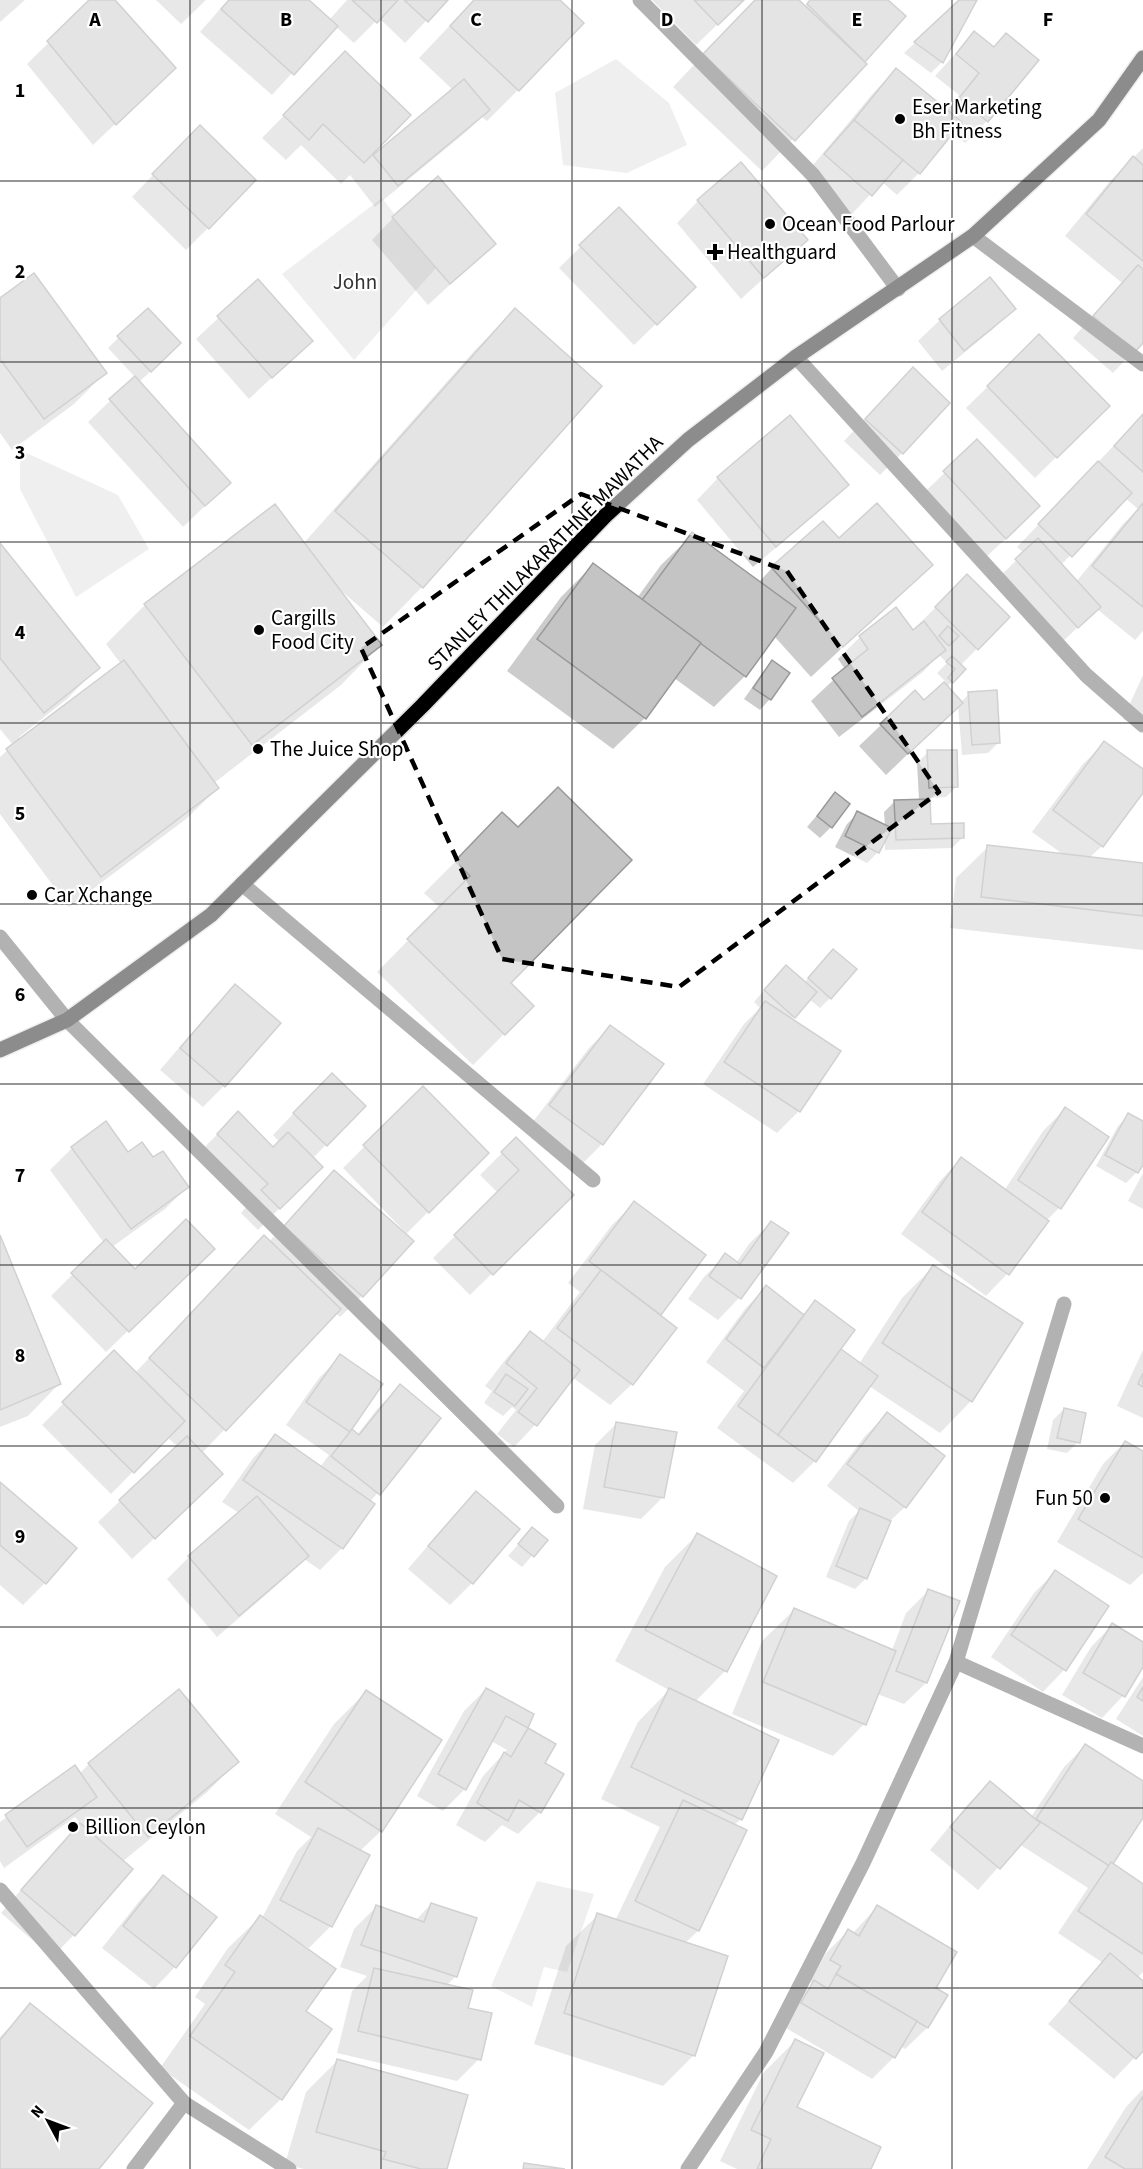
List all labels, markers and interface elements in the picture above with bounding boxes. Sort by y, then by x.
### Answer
text: A [88,6,101,34]
text: B [280,6,292,34]
text: C [470,6,482,34]
text: D [661,6,673,34]
text: E [852,6,862,34]
text: F [1043,6,1053,34]
text: 1 [15,77,25,105]
place label: Eser Marketing Bh Fitness [912,92,1042,146]
marker: Eser Marketing Bh Fitness [893,112,907,126]
place label: Ocean Food Parlour [782,209,955,239]
marker: Ocean Food Parlour [763,217,777,231]
place label: Healthguard [727,237,837,267]
marker: Healthguard [708,245,722,259]
text: 2 [15,258,25,286]
park label: John [333,267,377,297]
street label: STANLEY THILAKARATHNE MAWATHA [420,428,670,678]
text: 3 [15,439,25,467]
place label: Cargills Food City [271,603,354,657]
text: 4 [15,619,26,647]
marker: Cargills Food City [252,623,266,637]
place label: The Juice Shop [270,734,403,764]
marker: The Juice Shop [251,742,265,756]
text: 5 [15,800,25,828]
place label: Car Xchange [44,880,152,910]
marker: Car Xchange [25,888,39,902]
text: 6 [15,981,25,1009]
text: 7 [15,1162,25,1190]
text: 8 [15,1342,25,1370]
place label: Fun 50 [1035,1483,1093,1513]
marker: Fun 50 [1098,1491,1112,1505]
text: 9 [15,1523,25,1551]
place label: Billion Ceylon [85,1812,206,1842]
marker: Billion Ceylon [66,1820,80,1834]
north arrow [18,2091,78,2151]
text: N [26,2101,49,2123]

